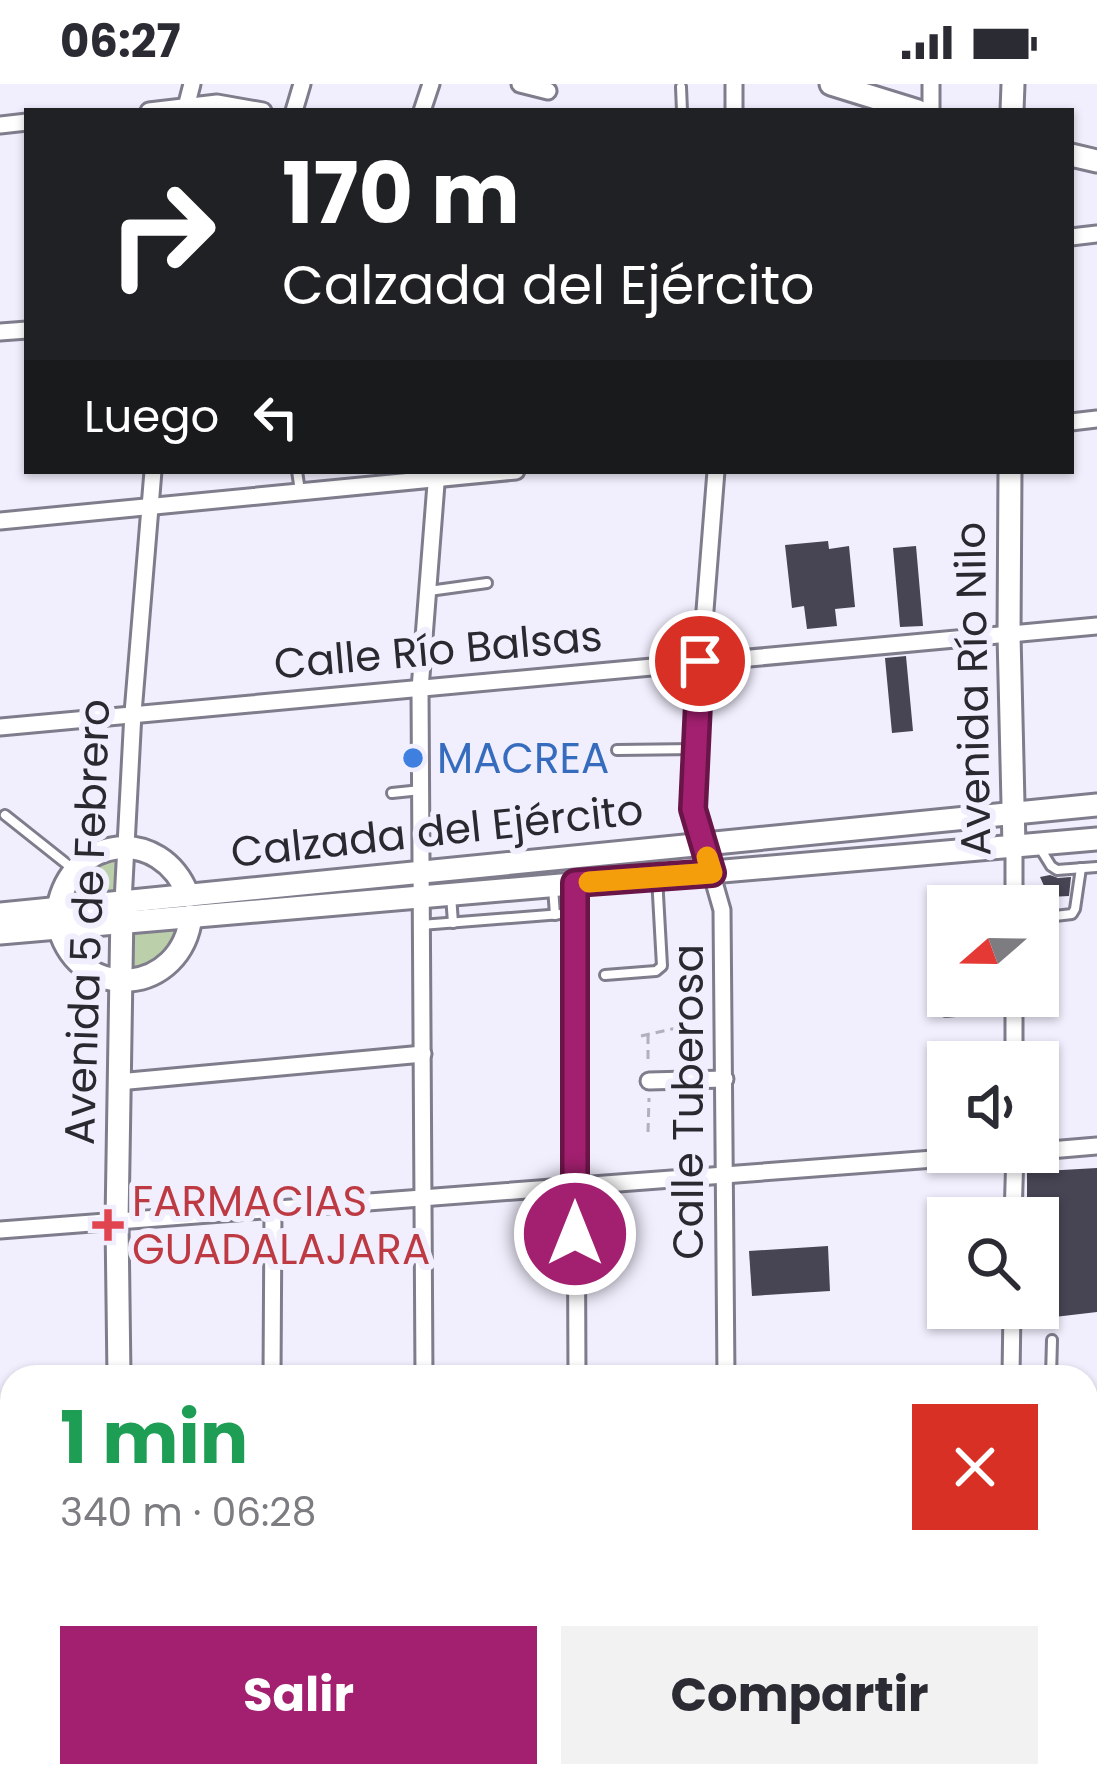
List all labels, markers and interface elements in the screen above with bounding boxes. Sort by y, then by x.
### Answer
text: 06:27 [60,10,181,73]
text: 170 m [282,135,520,252]
icon: right [84,156,240,312]
text: Calzada del Ejército [282,247,815,323]
icon: left [243,384,309,450]
text: Luego [84,385,219,448]
street label: Avenida Río Nilo [941,521,1005,857]
street label: Calle Río Balsas [271,606,605,694]
pin [649,610,751,712]
icon: arrive [667,628,733,694]
street label: Avenida 5 de Febrero [50,698,124,1146]
place label: MACREA [437,729,609,788]
marker: MACREA [400,745,426,771]
street label: Calzada del Ejército [228,780,646,882]
north arrow [927,885,1059,1017]
map controls [927,885,1059,1329]
street label: Calle Tuberosa [659,944,718,1260]
button: sound [927,1041,1059,1173]
position arrow [512,1171,638,1297]
place label: FARMACIAS GUADALAJARA [132,1172,430,1279]
button: search [927,1197,1059,1329]
marker: FARMACIAS GUADALAJARA [95,1212,121,1238]
text: 1 min [60,1387,248,1488]
button: close [912,1404,1038,1530]
text: 340 m · 06:28 [60,1485,316,1540]
button: Salir [60,1626,537,1764]
button: Compartir [561,1626,1038,1764]

